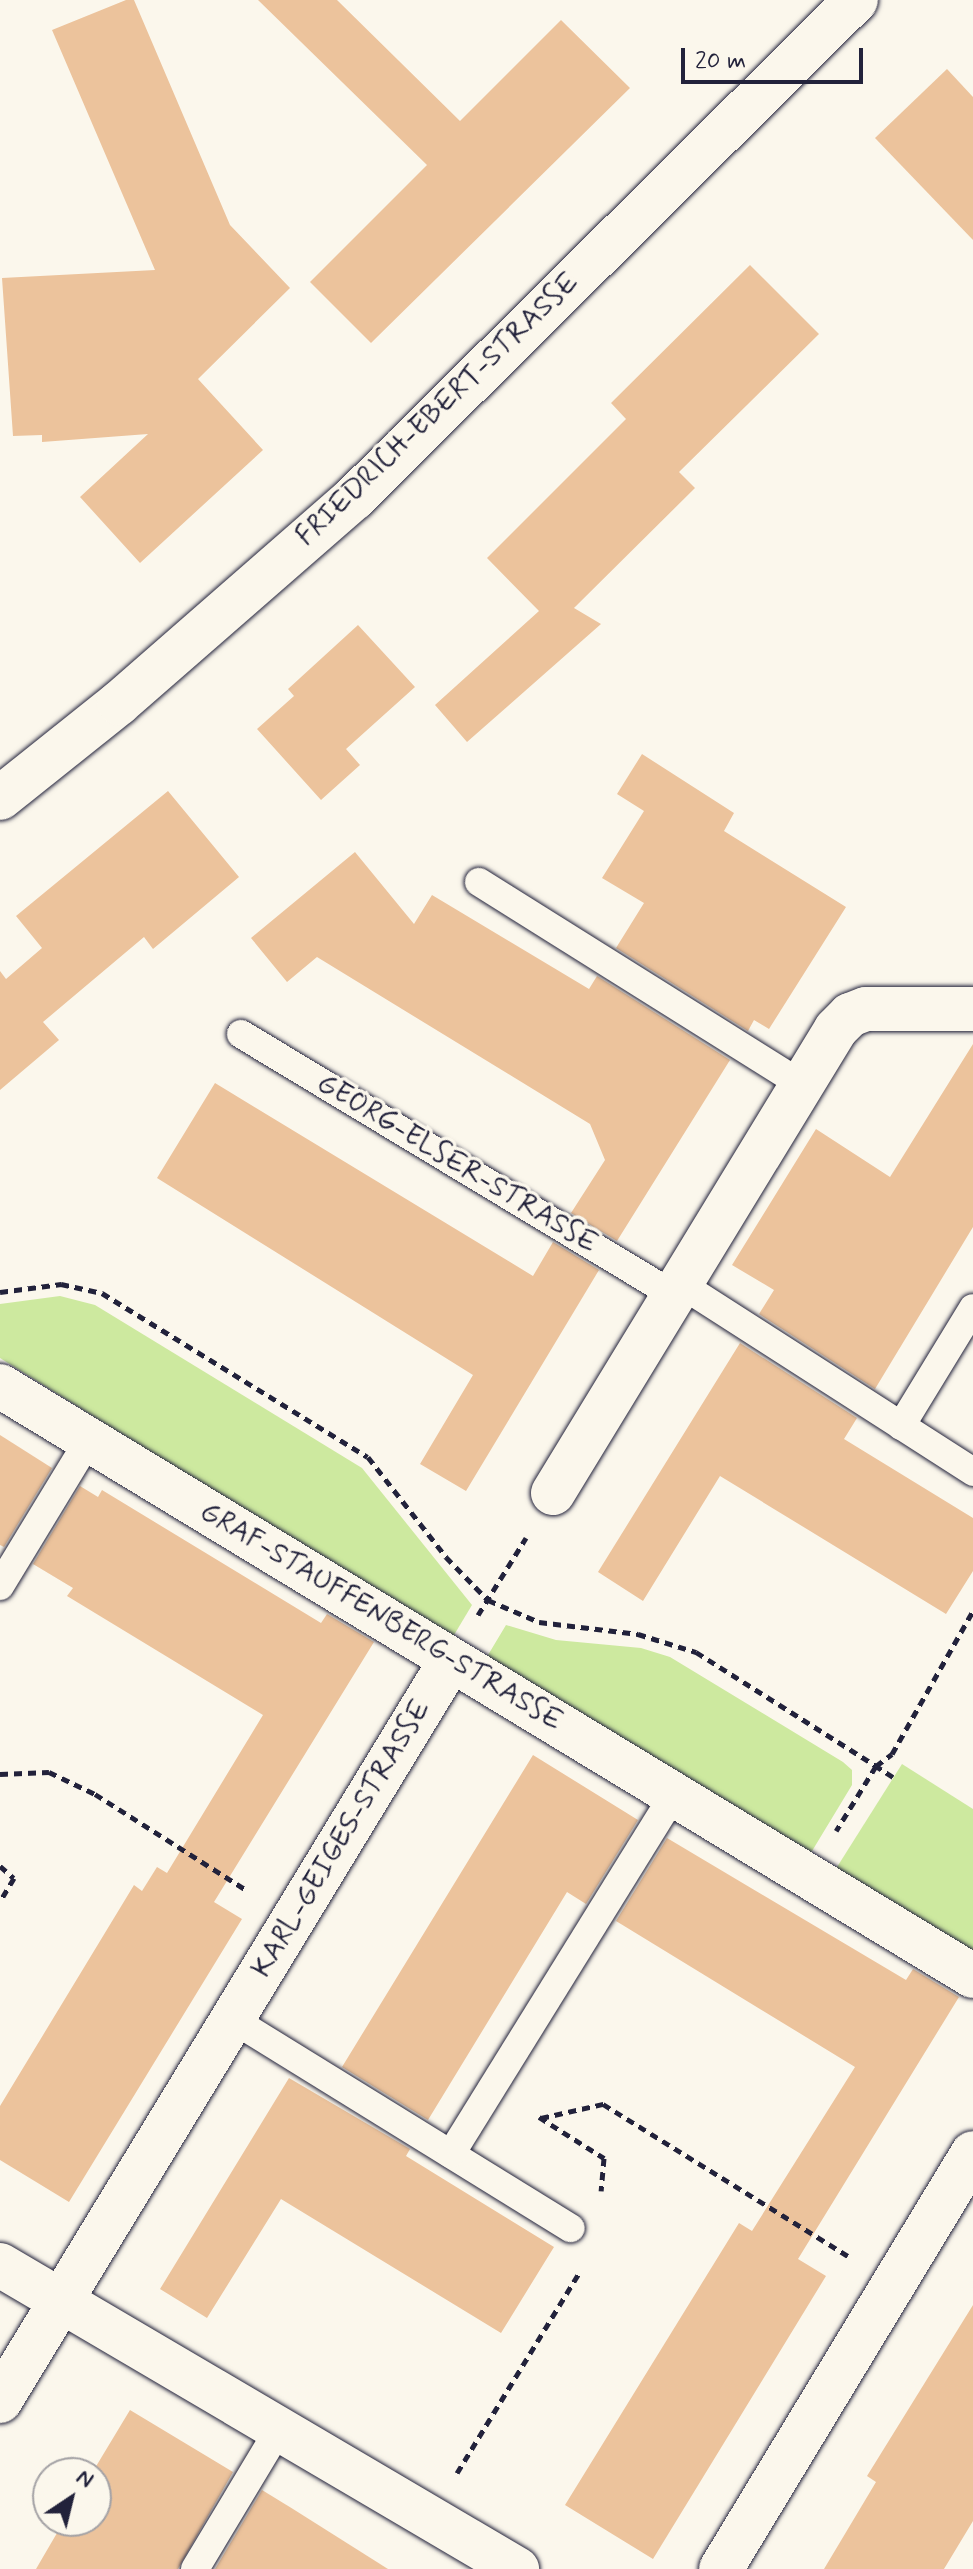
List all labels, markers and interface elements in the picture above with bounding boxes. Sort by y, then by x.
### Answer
scale bar [685,32,867,82]
text: 20 m [695,46,746,77]
street label: FRIEDRICH-EBERT-STRASSE [290,266,586,554]
street label: GEORG-ELSER-STRASSE [311,1067,603,1261]
street label: GRAF-STAUFFENBERG-STRASSE [194,1495,568,1739]
street label: KARL-GEIGES-STRASSE [246,1694,438,1984]
north arrow [32,2457,112,2537]
text: N [71,2463,99,2495]

